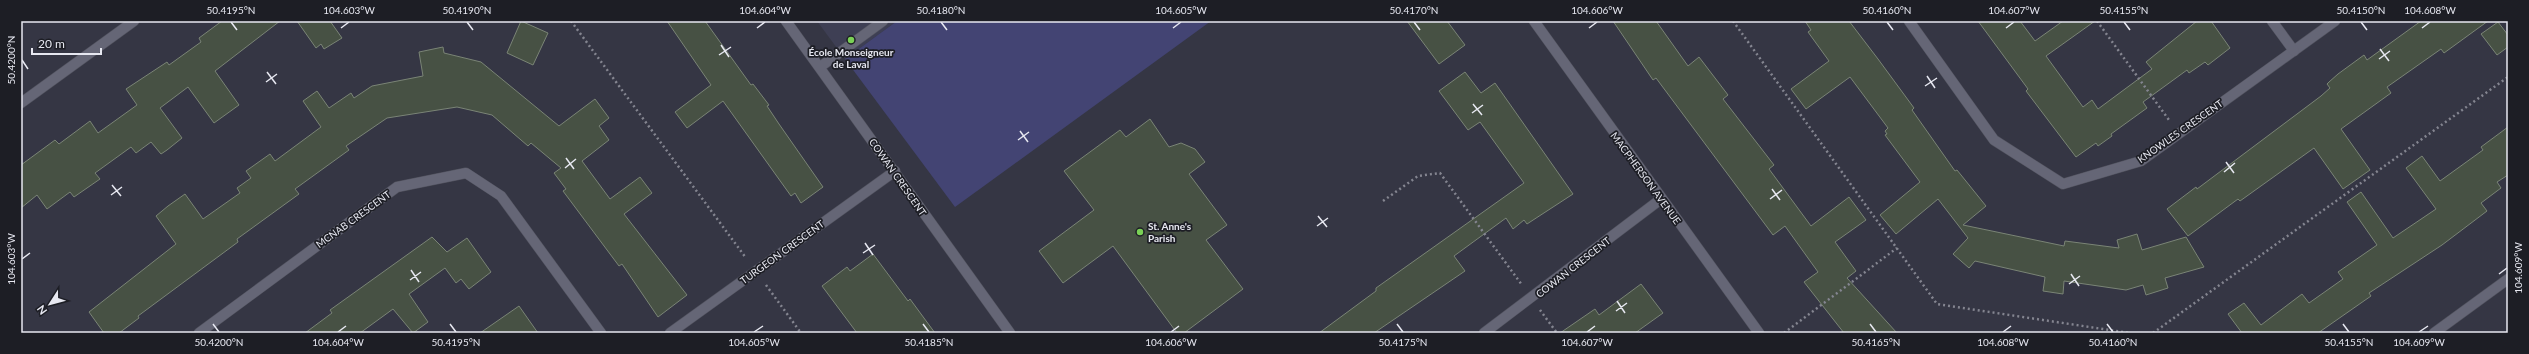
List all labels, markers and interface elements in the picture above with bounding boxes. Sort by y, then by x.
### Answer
text: 50.4195°N [207,4,255,16]
text: 104.603°W [323,4,375,16]
text: 50.4190°N [443,4,491,16]
text: 104.604°W [739,4,791,16]
text: 50.4180°N [917,4,965,16]
text: 104.605°W [1155,4,1207,16]
text: 50.4170°N [1390,4,1438,16]
text: 104.606°W [1571,4,1623,16]
text: 50.4160°N [1863,4,1911,16]
text: 104.607°W [1988,4,2040,16]
text: 50.4155°N [2100,4,2148,16]
text: 50.4150°N [2337,4,2385,16]
text: 104.608°W [2404,4,2456,16]
scale bar [32,30,101,56]
marker: École Monseigneur de Laval [846,35,856,45]
text: 50.4200°N [5,36,17,84]
text: 20 m [38,36,65,51]
place label: École Monseigneur de Laval [809,46,894,70]
street label: KNOWLES CRESCENT [2135,97,2225,165]
street label: MACPHERSON AVENUE [1609,130,1684,227]
street label: COWAN CRESCENT [867,136,929,218]
street label: MCNAB CRESCENT [313,188,393,250]
street label: TURGEON CRESCENT [738,217,826,286]
place label: St. Anne's Parish [1148,220,1192,244]
marker: St. Anne's Parish [1135,227,1145,237]
text: 104.603°W [5,233,17,285]
street label: COWAN CRESCENT [1533,234,1613,300]
text: 104.609°W [2512,242,2524,294]
north arrow [30,284,70,324]
text: N [34,303,49,317]
text: 50.4200°N [195,336,243,348]
text: 104.604°W [312,336,364,348]
text: 50.4195°N [432,336,480,348]
text: 104.605°W [728,336,780,348]
text: 50.4185°N [905,336,953,348]
text: 104.606°W [1145,336,1197,348]
text: 50.4175°N [1379,336,1427,348]
text: 104.607°W [1561,336,1613,348]
text: 50.4165°N [1852,336,1900,348]
text: 104.608°W [1977,336,2029,348]
text: 50.4160°N [2089,336,2137,348]
text: 50.4155°N [2325,336,2373,348]
text: 104.609°W [2393,336,2445,348]

